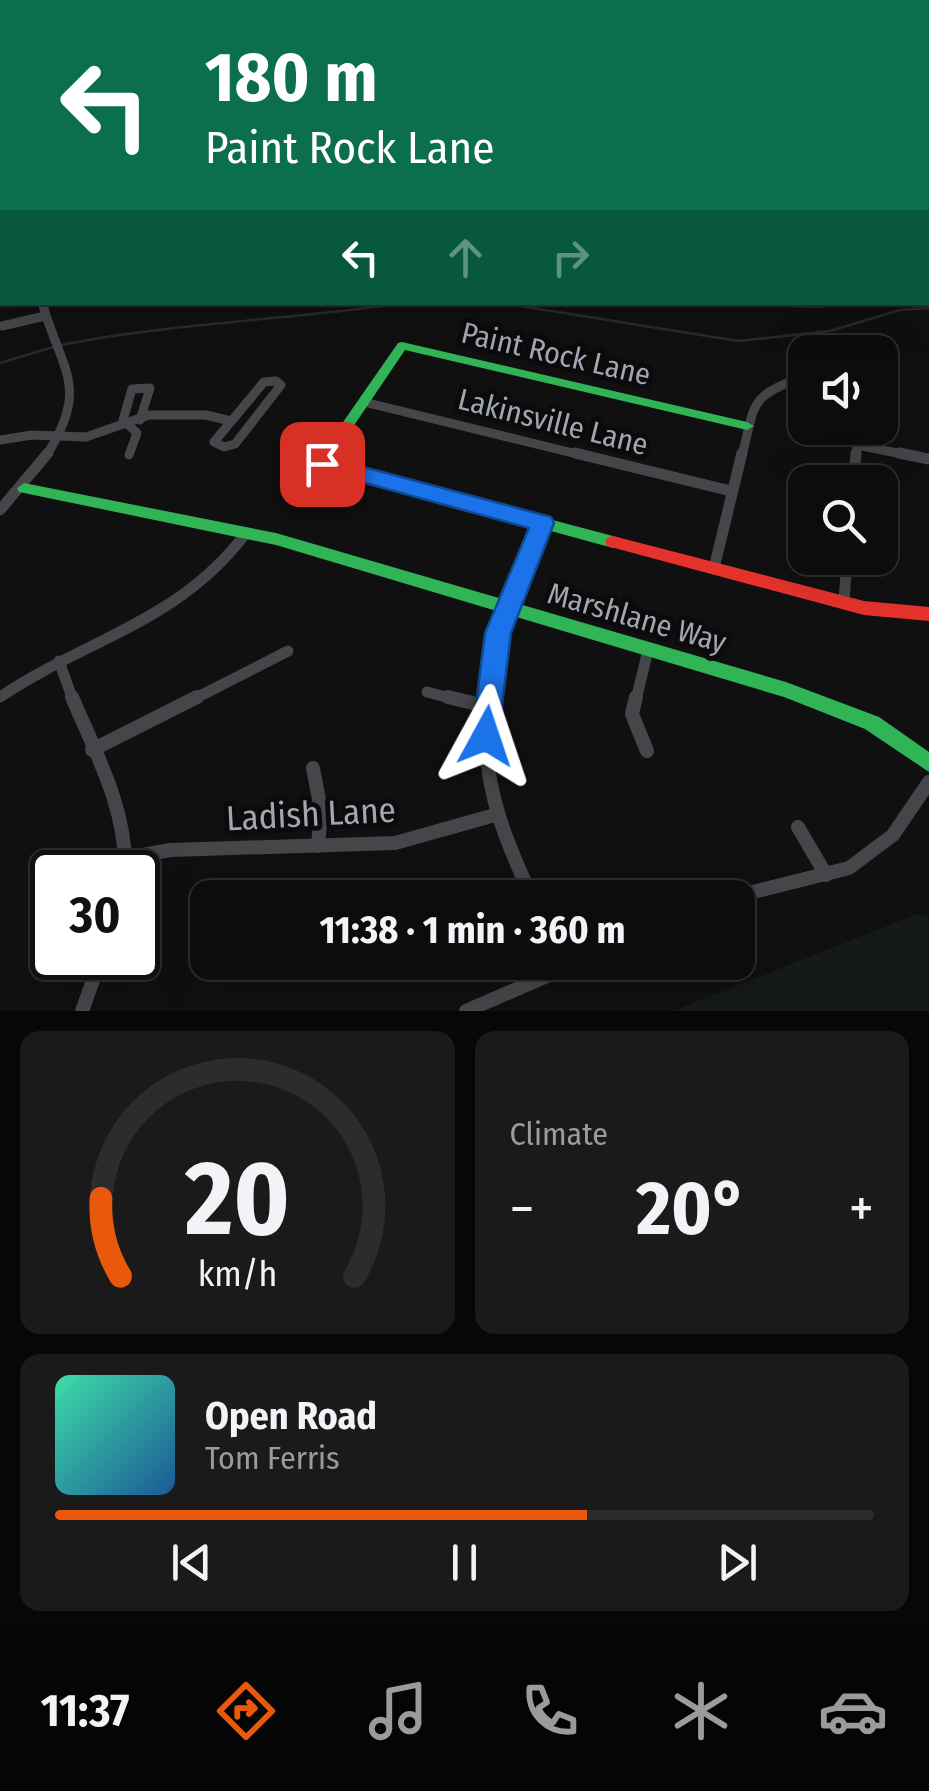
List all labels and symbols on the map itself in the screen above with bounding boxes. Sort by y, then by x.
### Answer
street label: Paint Rock Lane [458,315,654,393]
street label: Lakinsville Lane [454,381,652,463]
pin [280,422,365,507]
street label: Marshlane Way [544,575,731,661]
position arrow [434,684,538,788]
street label: Ladish Lane [225,789,397,839]
speed limit sign: 30 [30,850,160,980]

